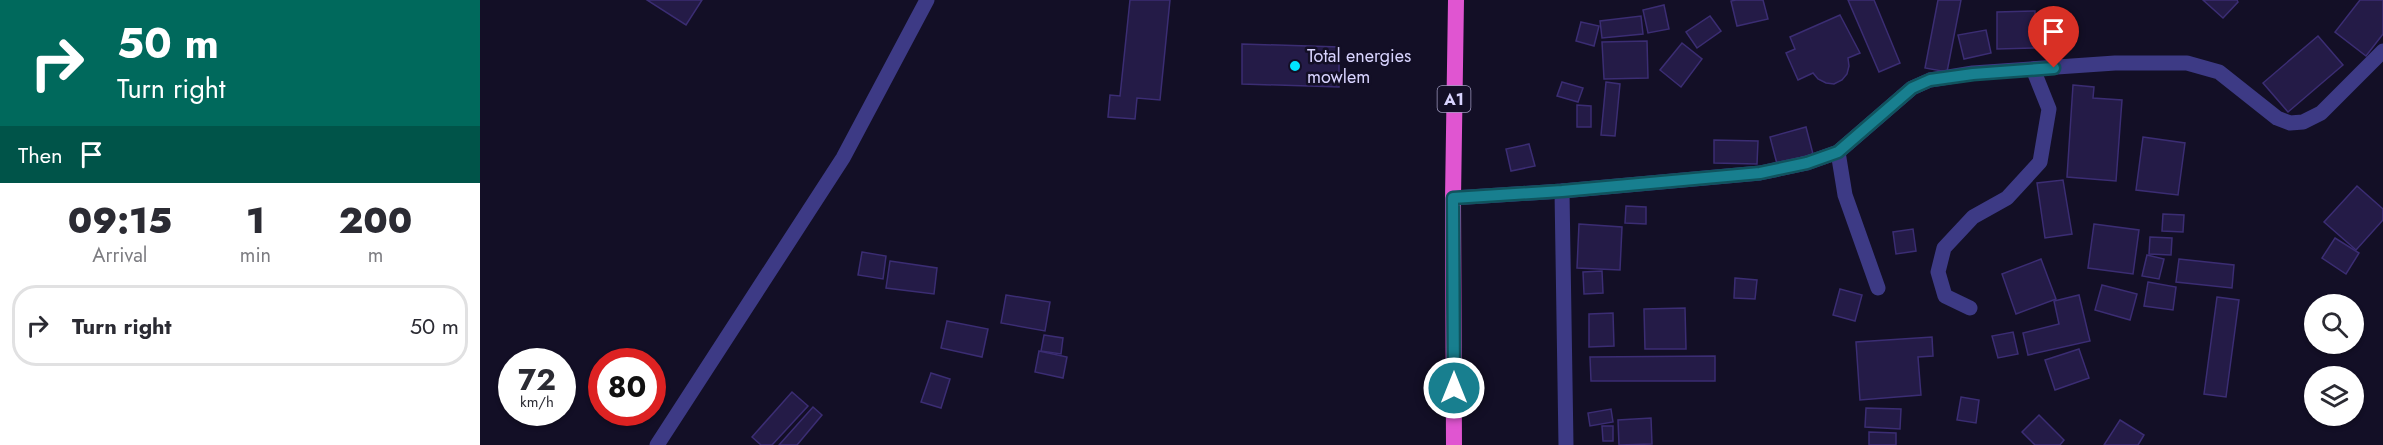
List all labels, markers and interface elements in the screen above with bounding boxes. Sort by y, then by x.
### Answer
pin [2028,6,2079,68]
text: 50 m [117,13,219,74]
icon: arrive [2037,15,2070,48]
icon: right [18,24,96,102]
place label: Total energies mowlem [1307,43,1411,90]
marker: Total energies mowlem [1288,59,1302,73]
text: Turn right [117,69,225,108]
road number: A1 [1438,86,1470,112]
icon: arrive [75,138,108,171]
text: Then [18,139,63,171]
text: 09:15 [68,194,172,246]
text: 1 [246,194,265,246]
text: 200 [339,194,412,246]
text: Arrival [92,241,147,270]
text: min [240,241,271,270]
text: m [368,241,383,270]
map controls [2304,294,2364,426]
button: search [2304,294,2364,354]
icon: right [21,309,54,342]
text: Turn right [72,310,172,342]
text: 50 m [410,310,459,342]
speed limit sign: 80 [588,348,666,426]
position arrow [1422,356,1486,420]
text: 72 [518,358,556,401]
button: layers [2304,366,2364,426]
text: km/h [520,391,554,413]

